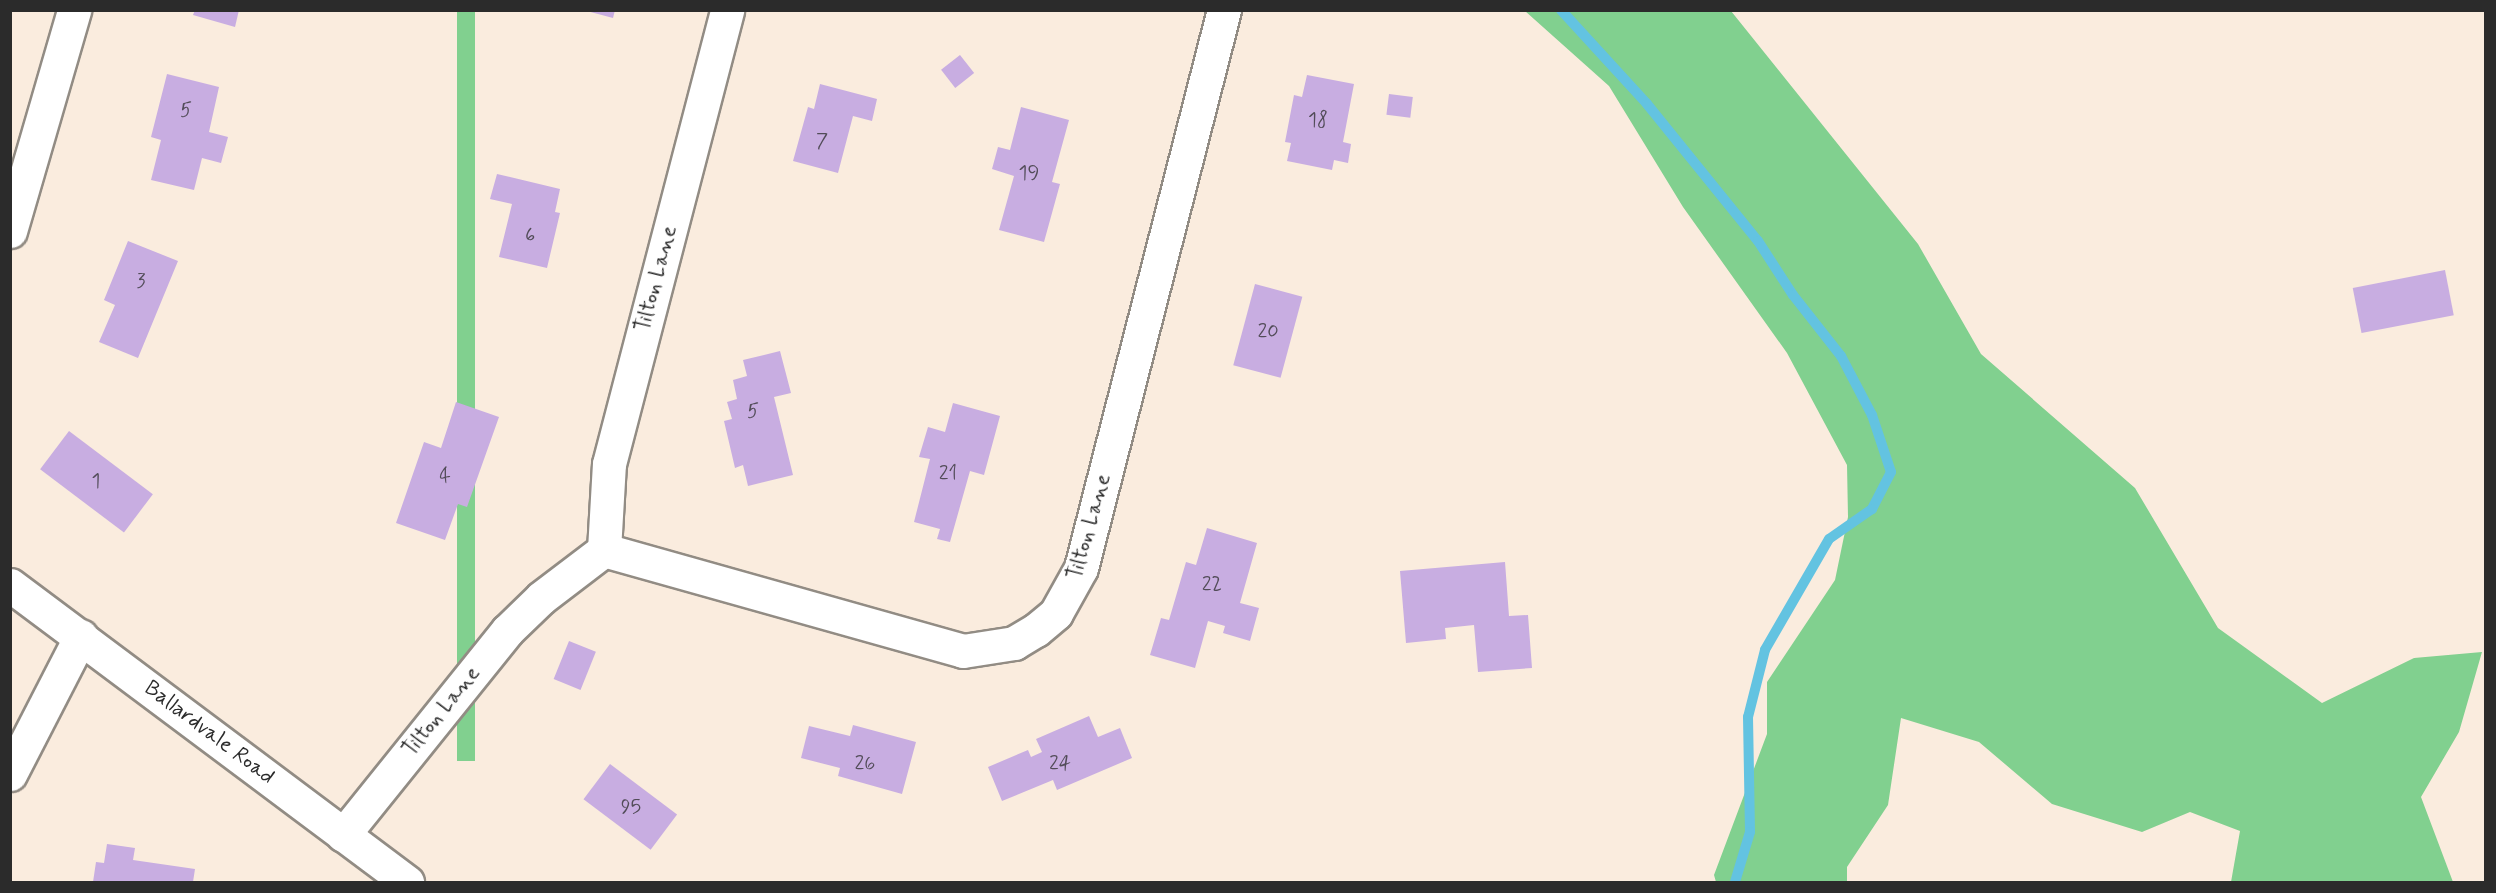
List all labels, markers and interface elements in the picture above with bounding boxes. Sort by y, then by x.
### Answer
house number: 5 [180,98,192,122]
house number: 18 [1308,108,1328,132]
house number: 7 [816,129,828,153]
house number: 19 [1019,161,1039,185]
house number: 6 [525,223,535,247]
street label: Tilton Lane [631,226,683,332]
house number: 3 [136,269,146,293]
house number: 20 [1257,319,1279,343]
house number: 5 [747,399,759,423]
house number: 21 [939,461,957,485]
house number: 4 [439,464,451,488]
house number: 1 [92,469,100,493]
street label: Tilton Lane [1063,474,1117,580]
house number: 22 [1202,572,1222,596]
street label: Tilton Lane [399,664,485,760]
street label: Ballardvale Road [139,676,279,790]
house number: 26 [855,751,875,775]
house number: 24 [1049,751,1071,775]
house number: 95 [621,795,641,819]

